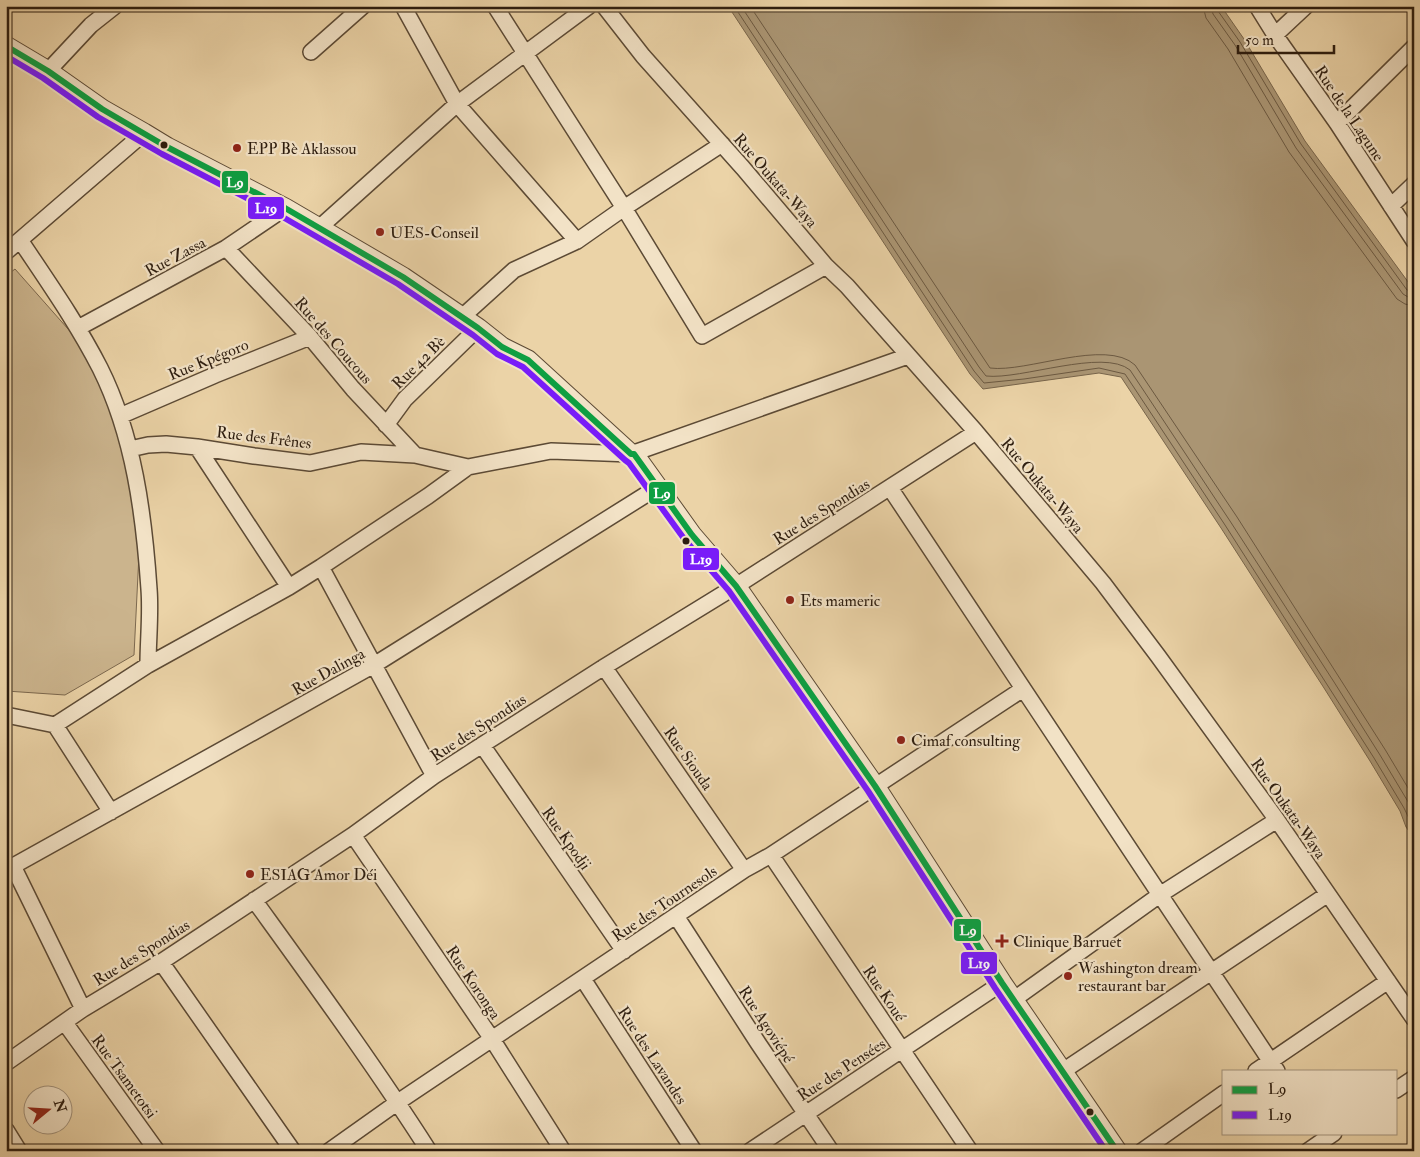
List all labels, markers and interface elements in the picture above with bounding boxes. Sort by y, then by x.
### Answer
scale bar [1238,22,1334,54]
text: 50 m [1245,31,1274,50]
street label: Rue de la Lagune [1310,62,1389,165]
street label: Rue Oukata-Waya [729,129,822,232]
place label: EPP Bè Aklassou [247,139,357,159]
unlabelled marker [159,140,169,150]
marker: EPP Bè Aklassou [231,142,243,154]
line badge: L9 [221,170,249,194]
text: L9 [226,174,244,191]
line badge: L19 [247,196,285,220]
text: L19 [255,200,277,217]
place label: UES-Conseil [390,223,479,243]
marker: UES-Conseil [374,226,386,238]
street label: Rue Zassa [142,232,210,281]
street label: Rue des Coucous [290,293,376,388]
street label: Rue 42 Bè [388,332,450,393]
street label: Rue Kpégoro [165,335,252,386]
street label: Rue des Frênes [215,422,313,454]
street label: Rue Oukata-Waya [997,434,1088,538]
street label: Rue des Spondias [770,474,874,550]
line badge: L9 [648,481,676,505]
text: L9 [653,485,671,502]
unlabelled marker [681,536,691,546]
line badge: L19 [682,547,720,571]
text: L19 [690,551,712,568]
place label: Ets mameric [800,591,881,611]
marker: Ets mameric [784,594,796,606]
street label: Rue Dalinga [289,643,369,700]
street label: Rue des Spondias [427,689,531,767]
street label: Rue Siouda [659,723,718,795]
place label: Cimaf consulting [911,731,1021,751]
marker: Cimaf consulting [895,734,907,746]
street label: Rue Oukata-Waya [1246,754,1331,863]
street label: Rue Kpodji [536,803,595,875]
street label: Rue des Tournesols [608,861,721,946]
place label: ESIAG Amor Déi [260,865,377,885]
marker: ESIAG Amor Déi [244,868,256,880]
street label: Rue des Spondias [90,915,194,991]
line badge: L9 [953,918,982,942]
text: L9 [959,922,977,939]
place label: Clinique Barruet [1013,932,1121,952]
marker: Clinique Barruet [995,934,1009,948]
street label: Rue Koronga [441,942,505,1024]
line badge: L19 [960,951,998,975]
text: L19 [968,955,990,972]
place label: Washington dream restaurant bar [1077,958,1198,996]
street label: Rue Koué [858,962,910,1026]
marker: Washington dream restaurant bar [1062,970,1074,982]
street label: Rue Agoviépé [733,982,799,1068]
street label: Rue des Lavandes [613,1003,691,1108]
street label: Rue Tsametotsi [87,1031,161,1122]
street label: Rue des Pensées [794,1034,889,1106]
legend [1222,1070,1398,1134]
text: L9 [1268,1080,1287,1099]
north arrow [22,1084,72,1134]
text: N [50,1097,70,1115]
text: L19 [1268,1106,1292,1125]
unlabelled marker [1085,1107,1095,1117]

